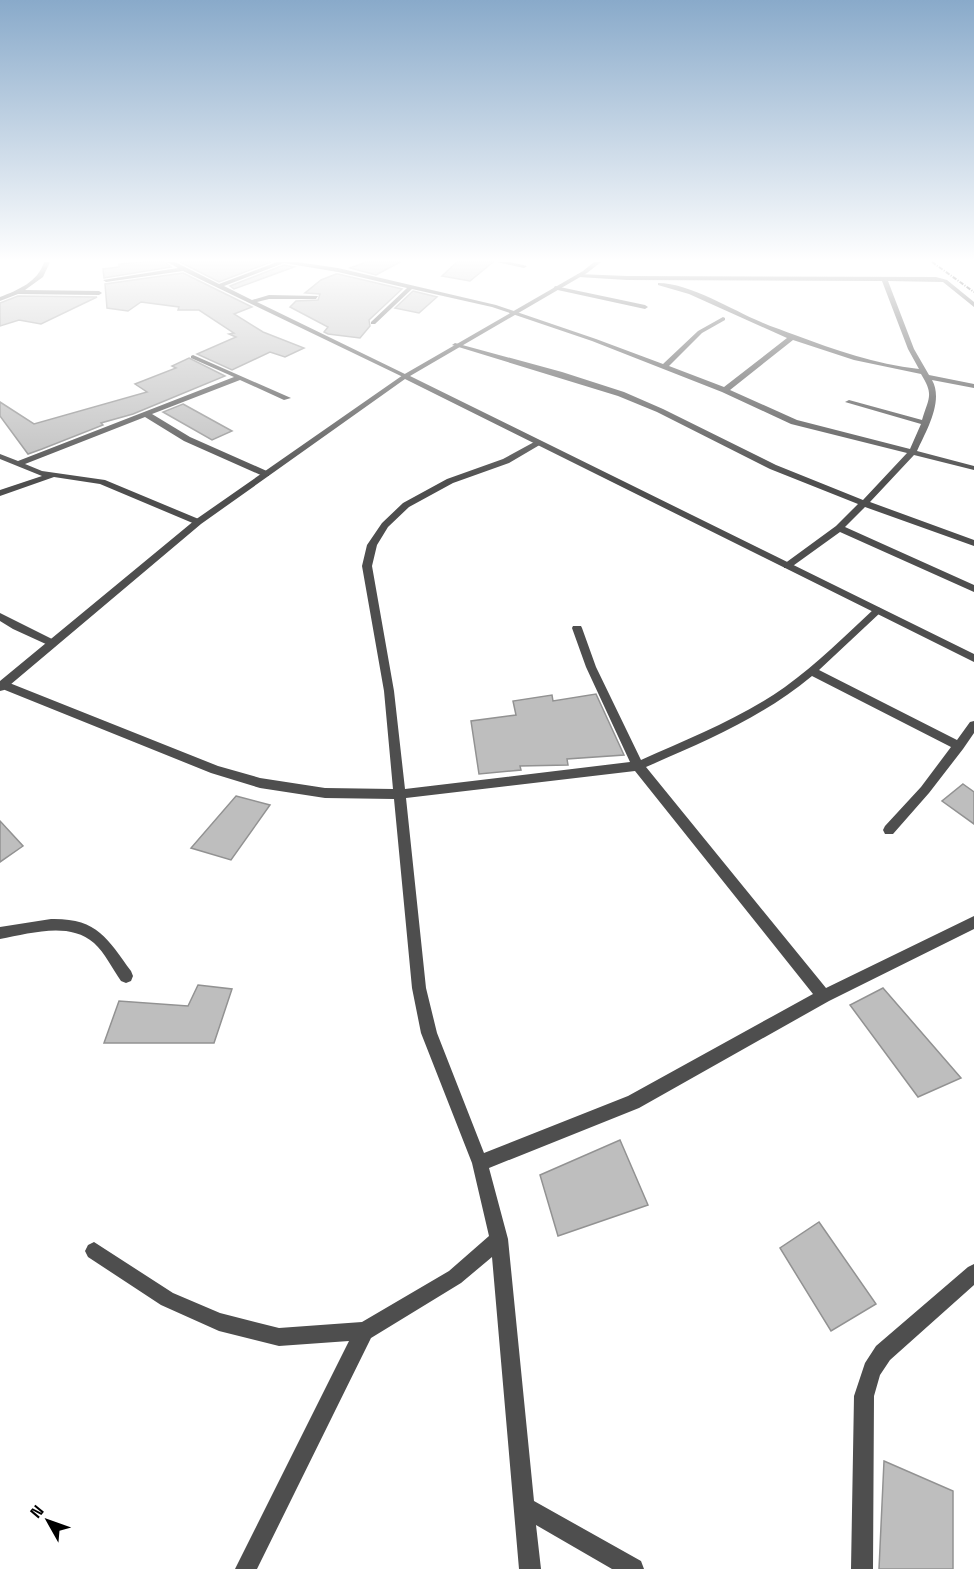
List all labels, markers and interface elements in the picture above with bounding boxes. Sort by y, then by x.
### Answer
north arrow [18,1491,78,1551]
text: N [25,1501,48,1523]

